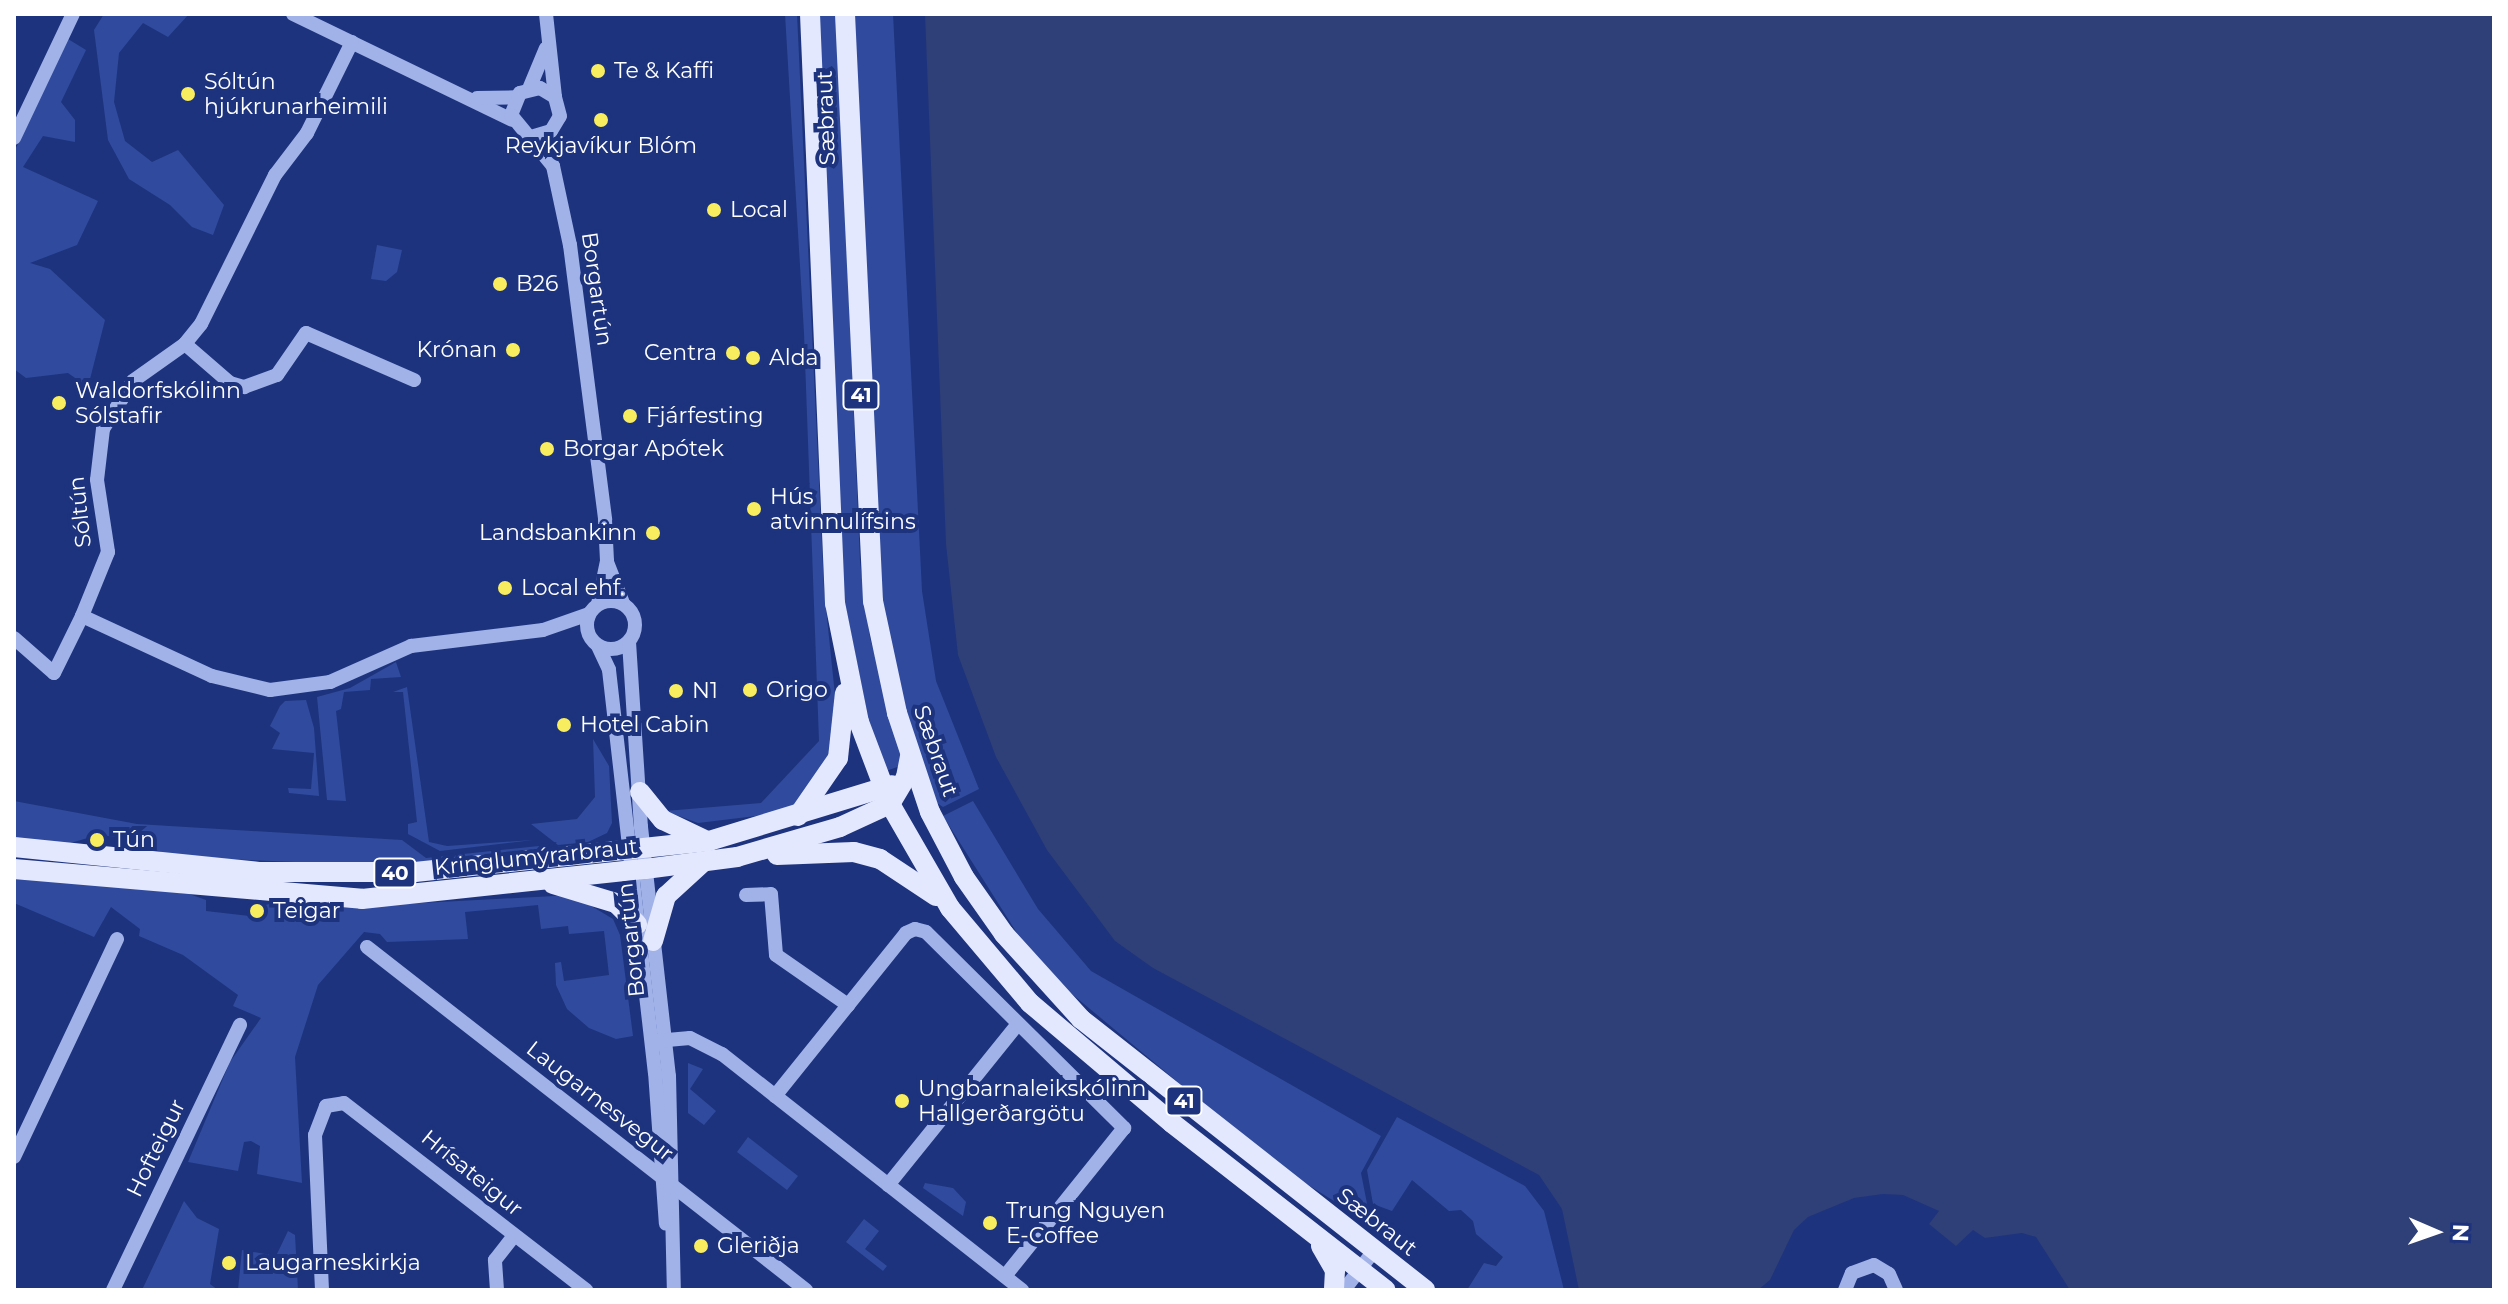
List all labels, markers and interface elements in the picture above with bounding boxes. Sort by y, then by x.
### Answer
place label: Te & Kaffi [614,58,714,84]
marker: Te & Kaffi [589,62,607,80]
place label: Sóltún hjúkrunarheimili [204,68,388,120]
street label: Sæbraut [811,70,841,166]
marker: Sóltún hjúkrunarheimili [179,85,197,103]
marker: Reykjavíkur Blóm [592,111,610,129]
place label: Reykjavíkur Blóm [505,133,697,159]
place label: Local [730,197,788,223]
marker: Local [705,201,723,219]
street label: Borgartún [576,230,618,348]
place label: B26 [516,271,558,297]
marker: B26 [491,275,509,293]
place label: Krónan [417,337,497,363]
place label: Centra [644,340,717,366]
marker: Krónan [504,341,522,359]
marker: Centra [724,344,742,362]
place label: Alda [769,345,819,371]
marker: Alda [744,349,762,367]
place label: Waldorfskólinn Sólstafir [75,377,241,428]
road number: 41 [841,379,881,411]
marker: Waldorfskólinn Sólstafir [50,394,68,412]
place label: Fjárfesting [646,403,764,429]
marker: Fjárfesting [621,407,639,425]
place label: Borgar Apótek [563,436,724,462]
marker: Borgar Apótek [538,440,556,458]
street label: Sóltún [63,475,97,549]
place label: Hús atvinnulífsins [770,483,916,534]
marker: Hús atvinnulífsins [745,500,763,518]
place label: Landsbankinn [479,520,637,546]
marker: Landsbankinn [644,524,662,542]
place label: Local ehf. [521,575,625,601]
marker: Local ehf. [496,579,514,597]
place label: Origo [766,677,828,703]
place label: N1 [692,678,718,704]
marker: Origo [741,681,759,699]
marker: N1 [667,682,685,700]
street label: Sæbraut [908,702,964,800]
place label: Hotel Cabin [580,712,709,738]
marker: Hotel Cabin [555,716,573,734]
place label: Tún [113,827,155,853]
marker: Tún [88,831,106,849]
street label: Kringlumýrarbraut [433,833,639,881]
road number: 40 [373,857,417,889]
street label: Borgartún [612,882,650,998]
place label: Teigar [273,898,340,924]
marker: Teigar [248,902,266,920]
street label: Laugarnesvegur [521,1035,679,1167]
place label: Ungbarnaleikskólinn Hallgerðargötu [918,1075,1146,1126]
road number: 41 [1164,1085,1204,1117]
marker: Ungbarnaleikskólinn Hallgerðargötu [893,1092,911,1110]
street label: Hofteigur [121,1095,191,1201]
street label: Hrísateigur [416,1124,528,1222]
street label: Sæbraut [1332,1182,1422,1262]
north arrow [2396,1192,2476,1272]
place label: Trung Nguyen E-Coffee [1006,1197,1165,1248]
marker: Trung Nguyen E-Coffee [981,1214,999,1232]
text: N [2447,1223,2474,1242]
place label: Gleriðja [717,1233,800,1259]
marker: Gleriðja [692,1237,710,1255]
place label: Laugarneskirkja [245,1250,421,1276]
marker: Laugarneskirkja [220,1254,238,1272]

